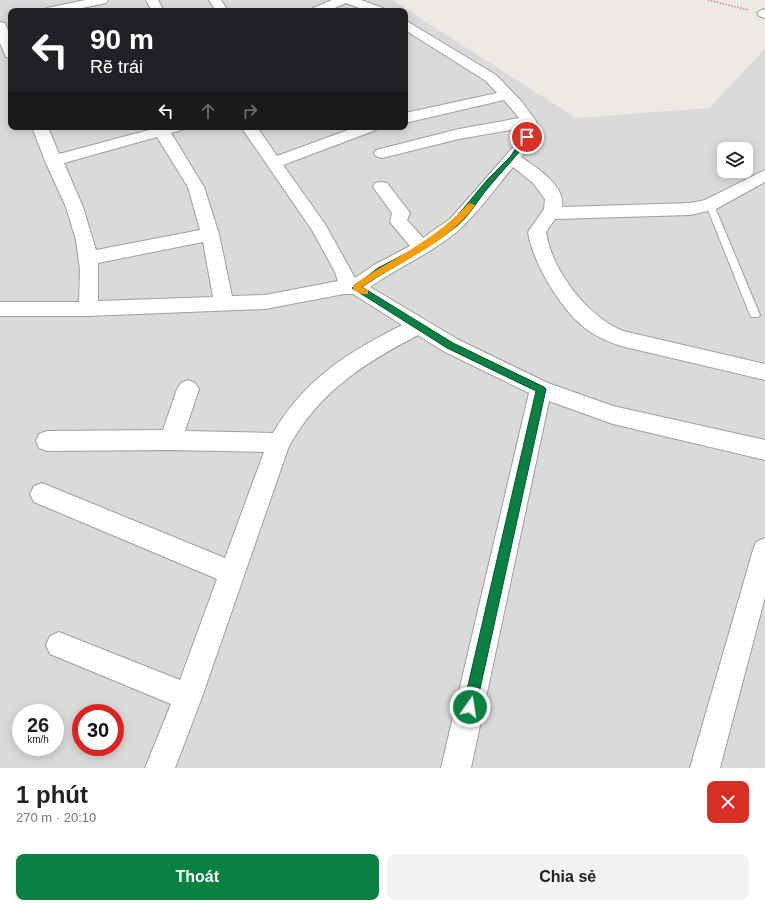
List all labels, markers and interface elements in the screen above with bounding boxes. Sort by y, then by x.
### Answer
icon: left [24,24,76,76]
text: 90 m [90,24,154,55]
text: Rẽ trái [90,57,143,77]
icon: left [155,100,177,122]
icon: ahead [197,100,219,122]
icon: right [239,100,261,122]
pin [510,120,544,154]
icon: arrive [516,126,538,148]
map controls [717,142,753,178]
button: layers [717,142,753,178]
position arrow [449,686,491,728]
speed limit sign: 30 [72,704,124,756]
text: 26 [27,714,49,736]
text: km/h [27,734,49,745]
text: 1 phút [16,781,88,808]
button: close [707,781,749,823]
text: 270 m · 20:10 [16,810,96,825]
button: Thoát [16,854,379,900]
button: Chia sẻ [387,854,749,900]

